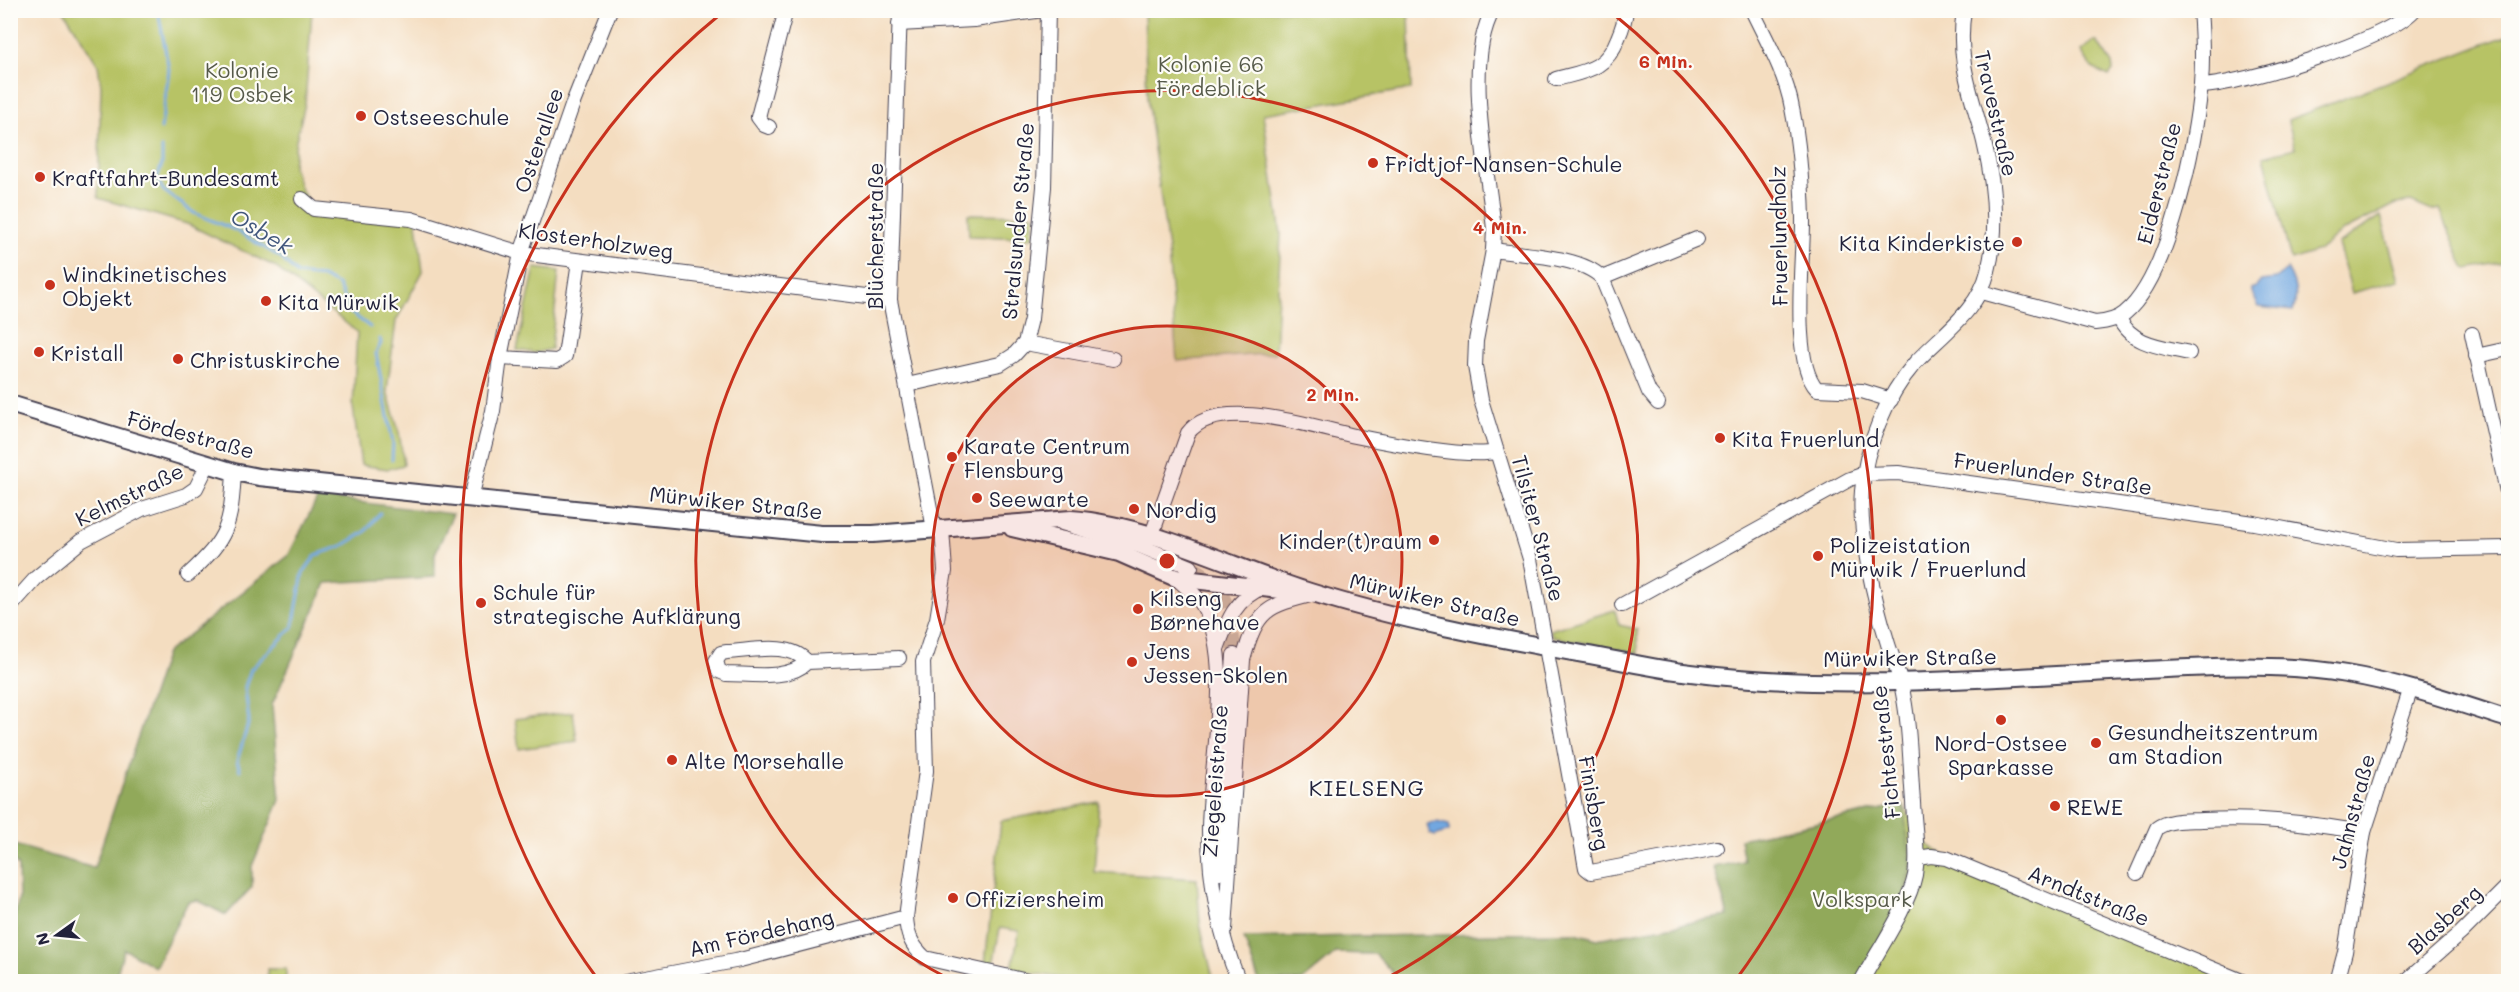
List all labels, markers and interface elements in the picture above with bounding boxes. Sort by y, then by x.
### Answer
street label: Travestraße [1969,47,2025,179]
text: 6 Min. [1639,49,1693,73]
park label: Kolonie 66 Fördeblick [1156,50,1266,101]
park label: Kolonie 119 Osbek [191,56,293,107]
street label: Osterallee [507,84,569,196]
place label: Ostseeschule [373,103,509,130]
marker: Ostseeschule [354,109,368,123]
street label: Eiderstraße [2130,119,2186,247]
street label: Stralsunder Straße [995,121,1039,321]
place label: Fridtjof-Nansen-Schule [1385,150,1623,177]
marker: Fridtjof-Nansen-Schule [1366,156,1380,170]
street label: Blücherstraße [861,163,888,309]
place label: Kraftfahrt-Bundesamt [52,164,279,191]
street label: Fruerlundholz [1763,166,1793,306]
marker: Kraftfahrt-Bundesamt [33,170,47,184]
water label: Osbek [226,201,299,261]
text: 4 Min. [1473,215,1527,239]
street label: Klosterholzweg [517,216,675,264]
place label: Kita Kinderkiste [1839,229,2005,256]
marker: Kita Kinderkiste [2010,235,2024,249]
place label: Windkinetisches Objekt [62,260,227,311]
marker: Windkinetisches Objekt [43,278,57,292]
place label: Kita Mürwik [278,288,399,315]
marker: Kita Mürwik [259,294,273,308]
place label: Kristall [51,339,124,366]
marker: Kristall [32,345,46,359]
place label: Christuskirche [190,346,340,373]
marker: Christuskirche [171,352,185,366]
text: 2 Min. [1306,382,1360,406]
street label: Fördestraße [125,404,257,464]
place label: Kita Fruerlund [1732,425,1879,452]
marker: Kita Fruerlund [1713,431,1727,445]
place label: Karate Centrum Flensburg [964,432,1130,483]
street label: Fruerlunder Straße [1952,446,2154,500]
marker: Karate Centrum Flensburg [945,450,959,464]
street label: Tilsiter Straße [1506,452,1572,604]
street label: Kelmstraße [70,456,188,532]
street label: Mürwiker Straße [648,479,824,525]
place label: Seewarte [989,485,1089,512]
marker: Seewarte [970,491,984,505]
place label: Nordig [1146,496,1216,523]
marker: Nordig [1127,502,1141,516]
place label: Kinder(t)raum [1279,527,1422,554]
place label: Polizeistation Mürwik / Fruerlund [1830,531,2026,582]
marker: Kinder(t)raum [1427,533,1441,547]
marker: Polizeistation Mürwik / Fruerlund [1811,549,1825,563]
centre of rings [1157,551,1177,571]
street label: Mürwiker Straße [1347,566,1523,632]
place label: Schule für strategische Aufklärung [493,578,741,629]
place label: Kilseng Børnehave [1150,584,1260,635]
marker: Schule für strategische Aufklärung [474,596,488,610]
marker: Kilseng Børnehave [1131,602,1145,616]
place label: Jens Jessen-Skolen [1144,637,1288,688]
street label: Mürwiker Straße [1823,642,1997,672]
marker: Jens Jessen-Skolen [1125,655,1139,669]
street label: Fichtestraße [1865,684,1905,820]
street label: Ziegeleistraße [1195,704,1233,858]
marker: Nord-Ostsee Sparkasse [1994,713,2008,727]
place label: Gesundheitszentrum am Stadion [2108,718,2318,769]
place label: Nord-Ostsee Sparkasse [1935,729,2067,780]
marker: Gesundheitszentrum am Stadion [2089,736,2103,750]
place label: Alte Morsehalle [684,747,844,774]
street label: Jahnstraße [2324,751,2380,871]
marker: Alte Morsehalle [665,753,679,767]
street label: Finisberg [1573,754,1617,852]
district label: KIELSENG [1309,773,1425,802]
place label: REWE [2067,793,2123,820]
marker: REWE [2048,799,2062,813]
street label: Arndtstraße [2024,858,2154,932]
street label: Blasberg [2401,879,2487,959]
place label: Offiziersheim [965,885,1104,912]
park label: Volkspark [1812,885,1912,912]
marker: Offiziersheim [946,891,960,905]
street label: Am Fördehang [686,902,836,962]
north arrow [27,905,87,965]
text: N [30,930,54,948]

